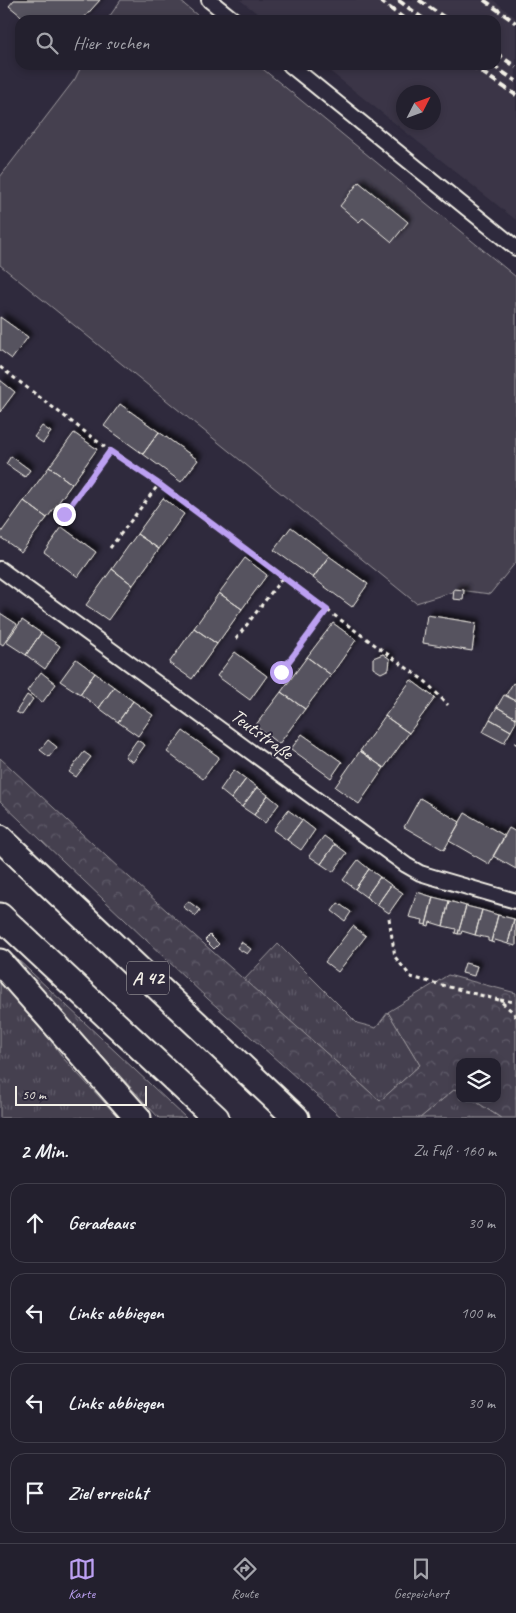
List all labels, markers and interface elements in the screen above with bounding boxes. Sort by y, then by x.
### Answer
search box [15,15,501,70]
icon: search [33,29,61,57]
text: Hier suchen [73,31,149,55]
north arrow [396,85,441,130]
route end [53,503,76,526]
route start [270,661,293,684]
street label: Teutstraße [226,703,299,766]
road number: A 42 [127,961,169,994]
map controls [456,1058,501,1103]
button: layers [456,1058,501,1103]
scale bar [15,1083,148,1106]
text: 50 m [22,1086,46,1103]
text: 2 Min. [20,1138,68,1164]
text: Zu Fuß · 160 m [413,1141,496,1161]
icon: ahead [21,1209,49,1237]
text: Geradeaus [68,1211,135,1235]
text: 30 m [468,1213,495,1233]
icon: left [21,1299,49,1327]
text: Links abbiegen [68,1301,164,1325]
text: 100 m [461,1303,495,1323]
icon: left [21,1389,49,1417]
text: Links abbiegen [68,1391,164,1415]
text: 30 m [468,1393,495,1413]
icon: arrive [21,1479,49,1507]
text: Ziel erreicht [68,1481,148,1505]
tab: Karte [68,1555,96,1602]
tab: Route [231,1555,259,1602]
tab: Gespeichert [394,1555,448,1602]

